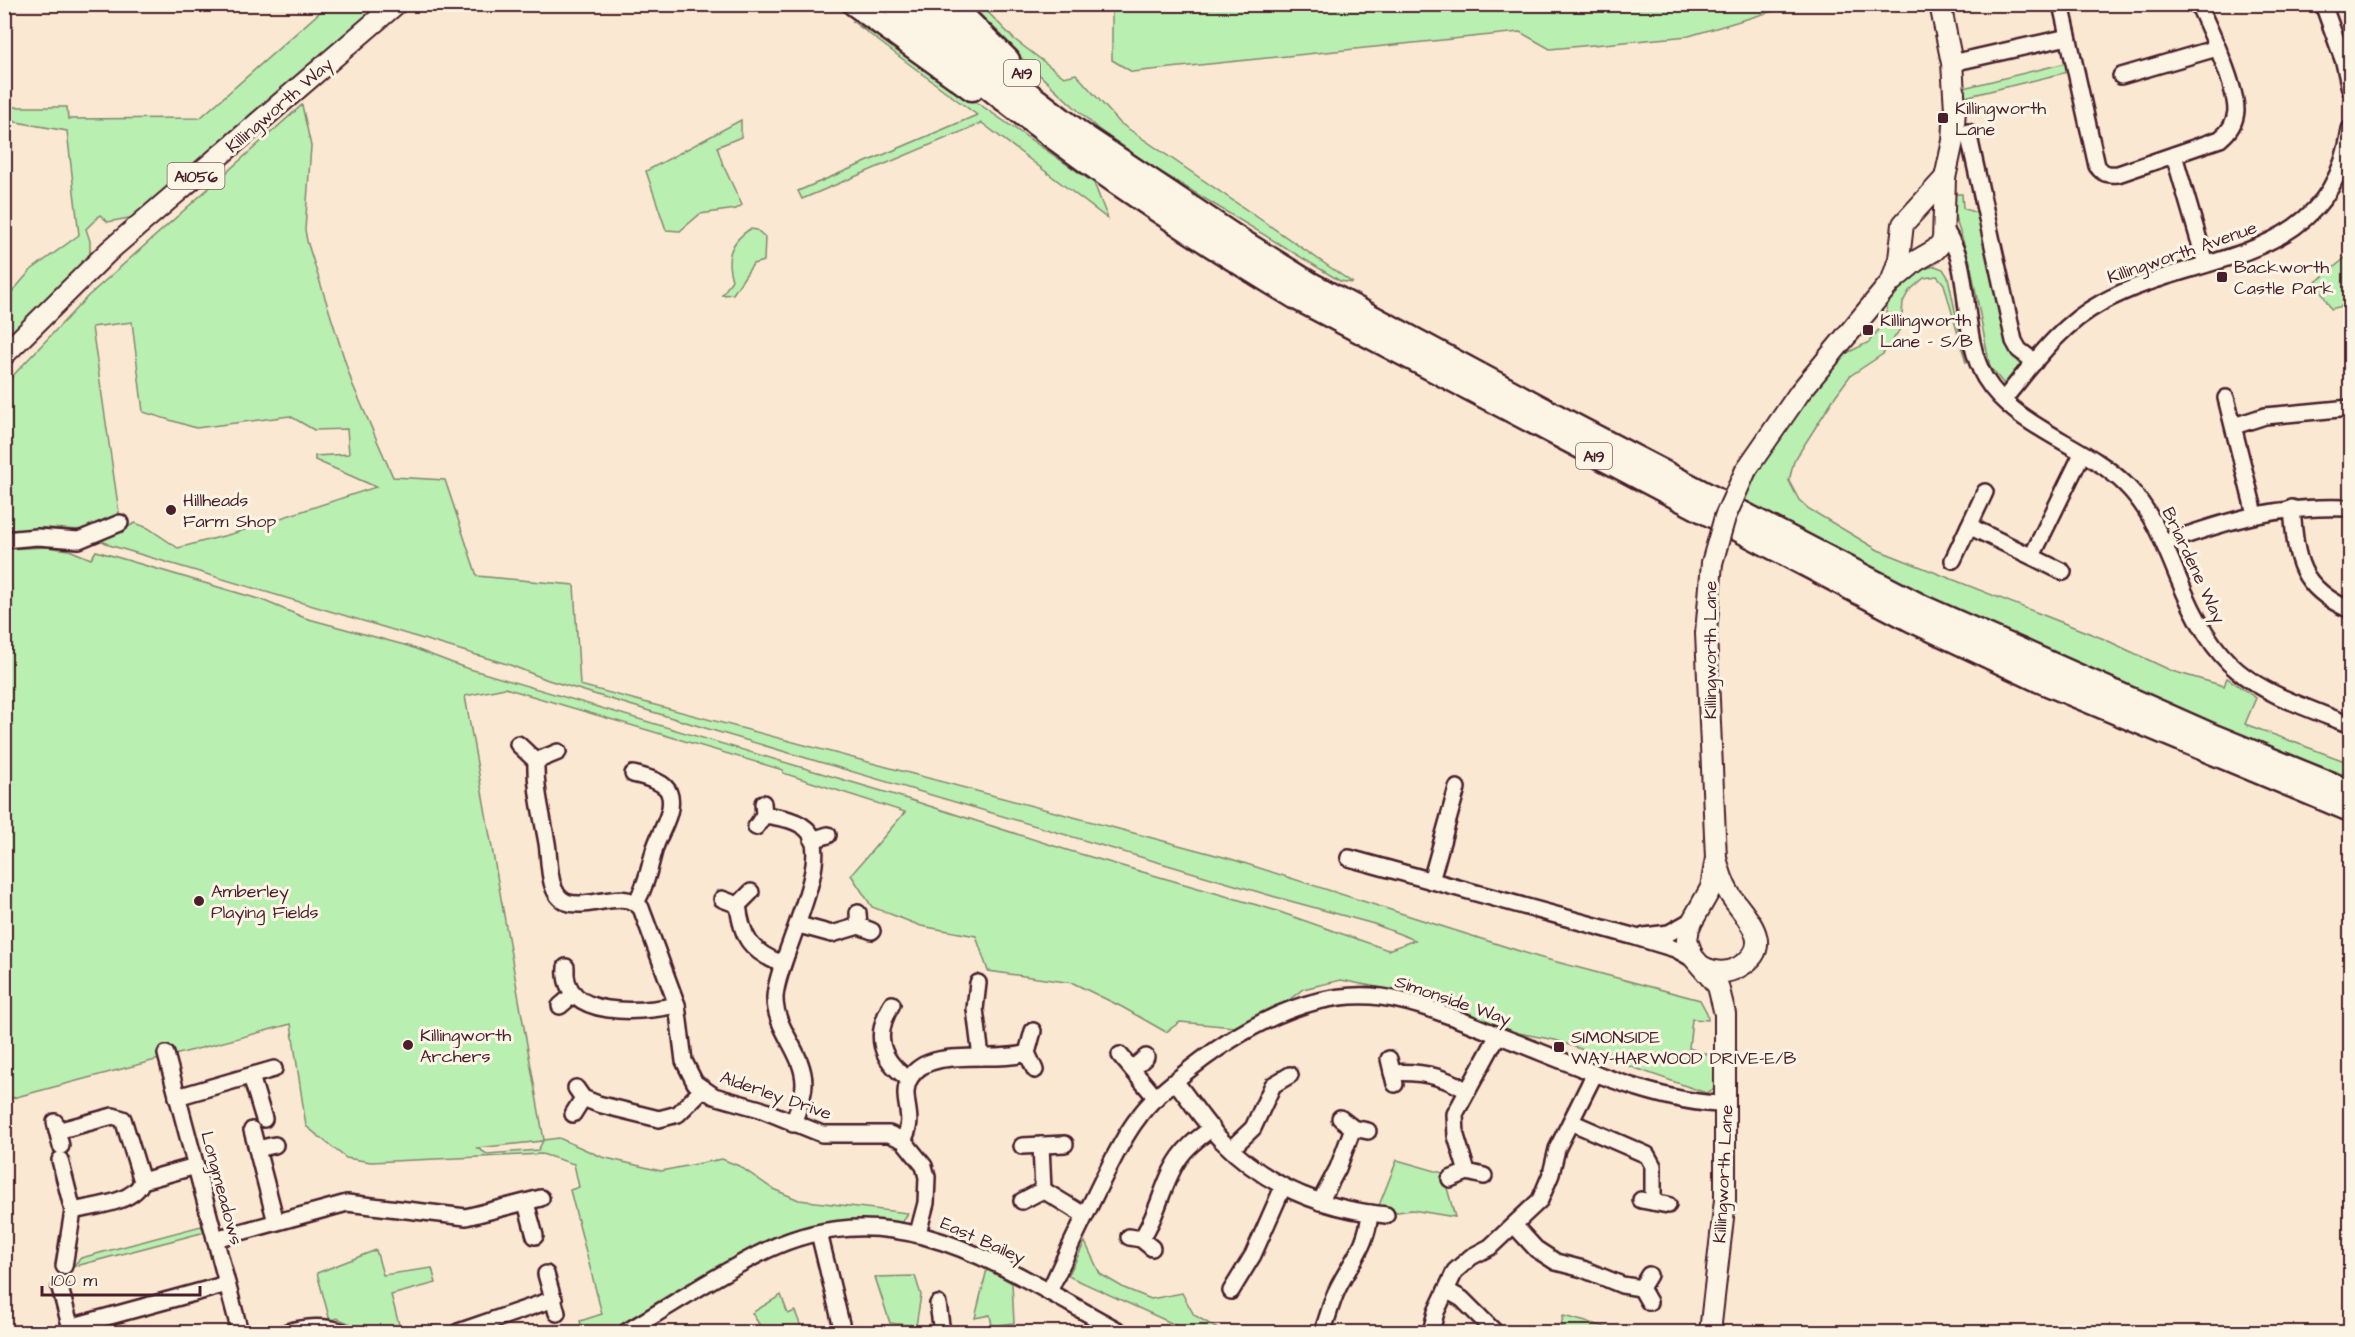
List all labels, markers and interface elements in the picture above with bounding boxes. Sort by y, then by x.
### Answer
street label: Killingworth Way [220,52,339,160]
road number: A19 [1004,60,1040,86]
place label: Killingworth Lane [1955,96,2046,142]
marker: Killingworth Lane [1936,111,1950,125]
road number: A1056 [168,163,224,189]
street label: Killingworth Avenue [2104,215,2261,291]
place label: Backworth Castle Park [2234,255,2334,301]
marker: Backworth Castle Park [2215,270,2229,284]
place label: Killingworth Lane - S/B [1880,308,1973,354]
marker: Killingworth Lane - S/B [1861,323,1875,337]
road number: A19 [1576,443,1612,469]
place label: Hillheads Farm Shop [183,488,276,534]
marker: Hillheads Farm Shop [164,503,178,517]
street label: Briardene Way [2155,503,2231,628]
street label: Killingworth Lane [1698,580,1724,719]
place label: Amberley Playing Fields [211,879,319,926]
marker: Amberley Playing Fields [192,894,206,908]
street label: Simonside Way [1391,969,1514,1033]
place label: Killingworth Archers [420,1023,511,1069]
place label: SIMONSIDE WAY-HARWOOD DRIVE-E/B [1571,1025,1796,1071]
marker: Killingworth Archers [401,1038,415,1052]
marker: SIMONSIDE WAY-HARWOOD DRIVE-E/B [1552,1040,1566,1054]
street label: Alderley Drive [716,1065,835,1127]
street label: Killingworth Lane [1707,1104,1741,1244]
street label: Longmeadows [193,1129,249,1248]
street label: East Bailey [936,1211,1029,1271]
scale bar [42,1259,200,1297]
text: 100 m [51,1268,97,1293]

